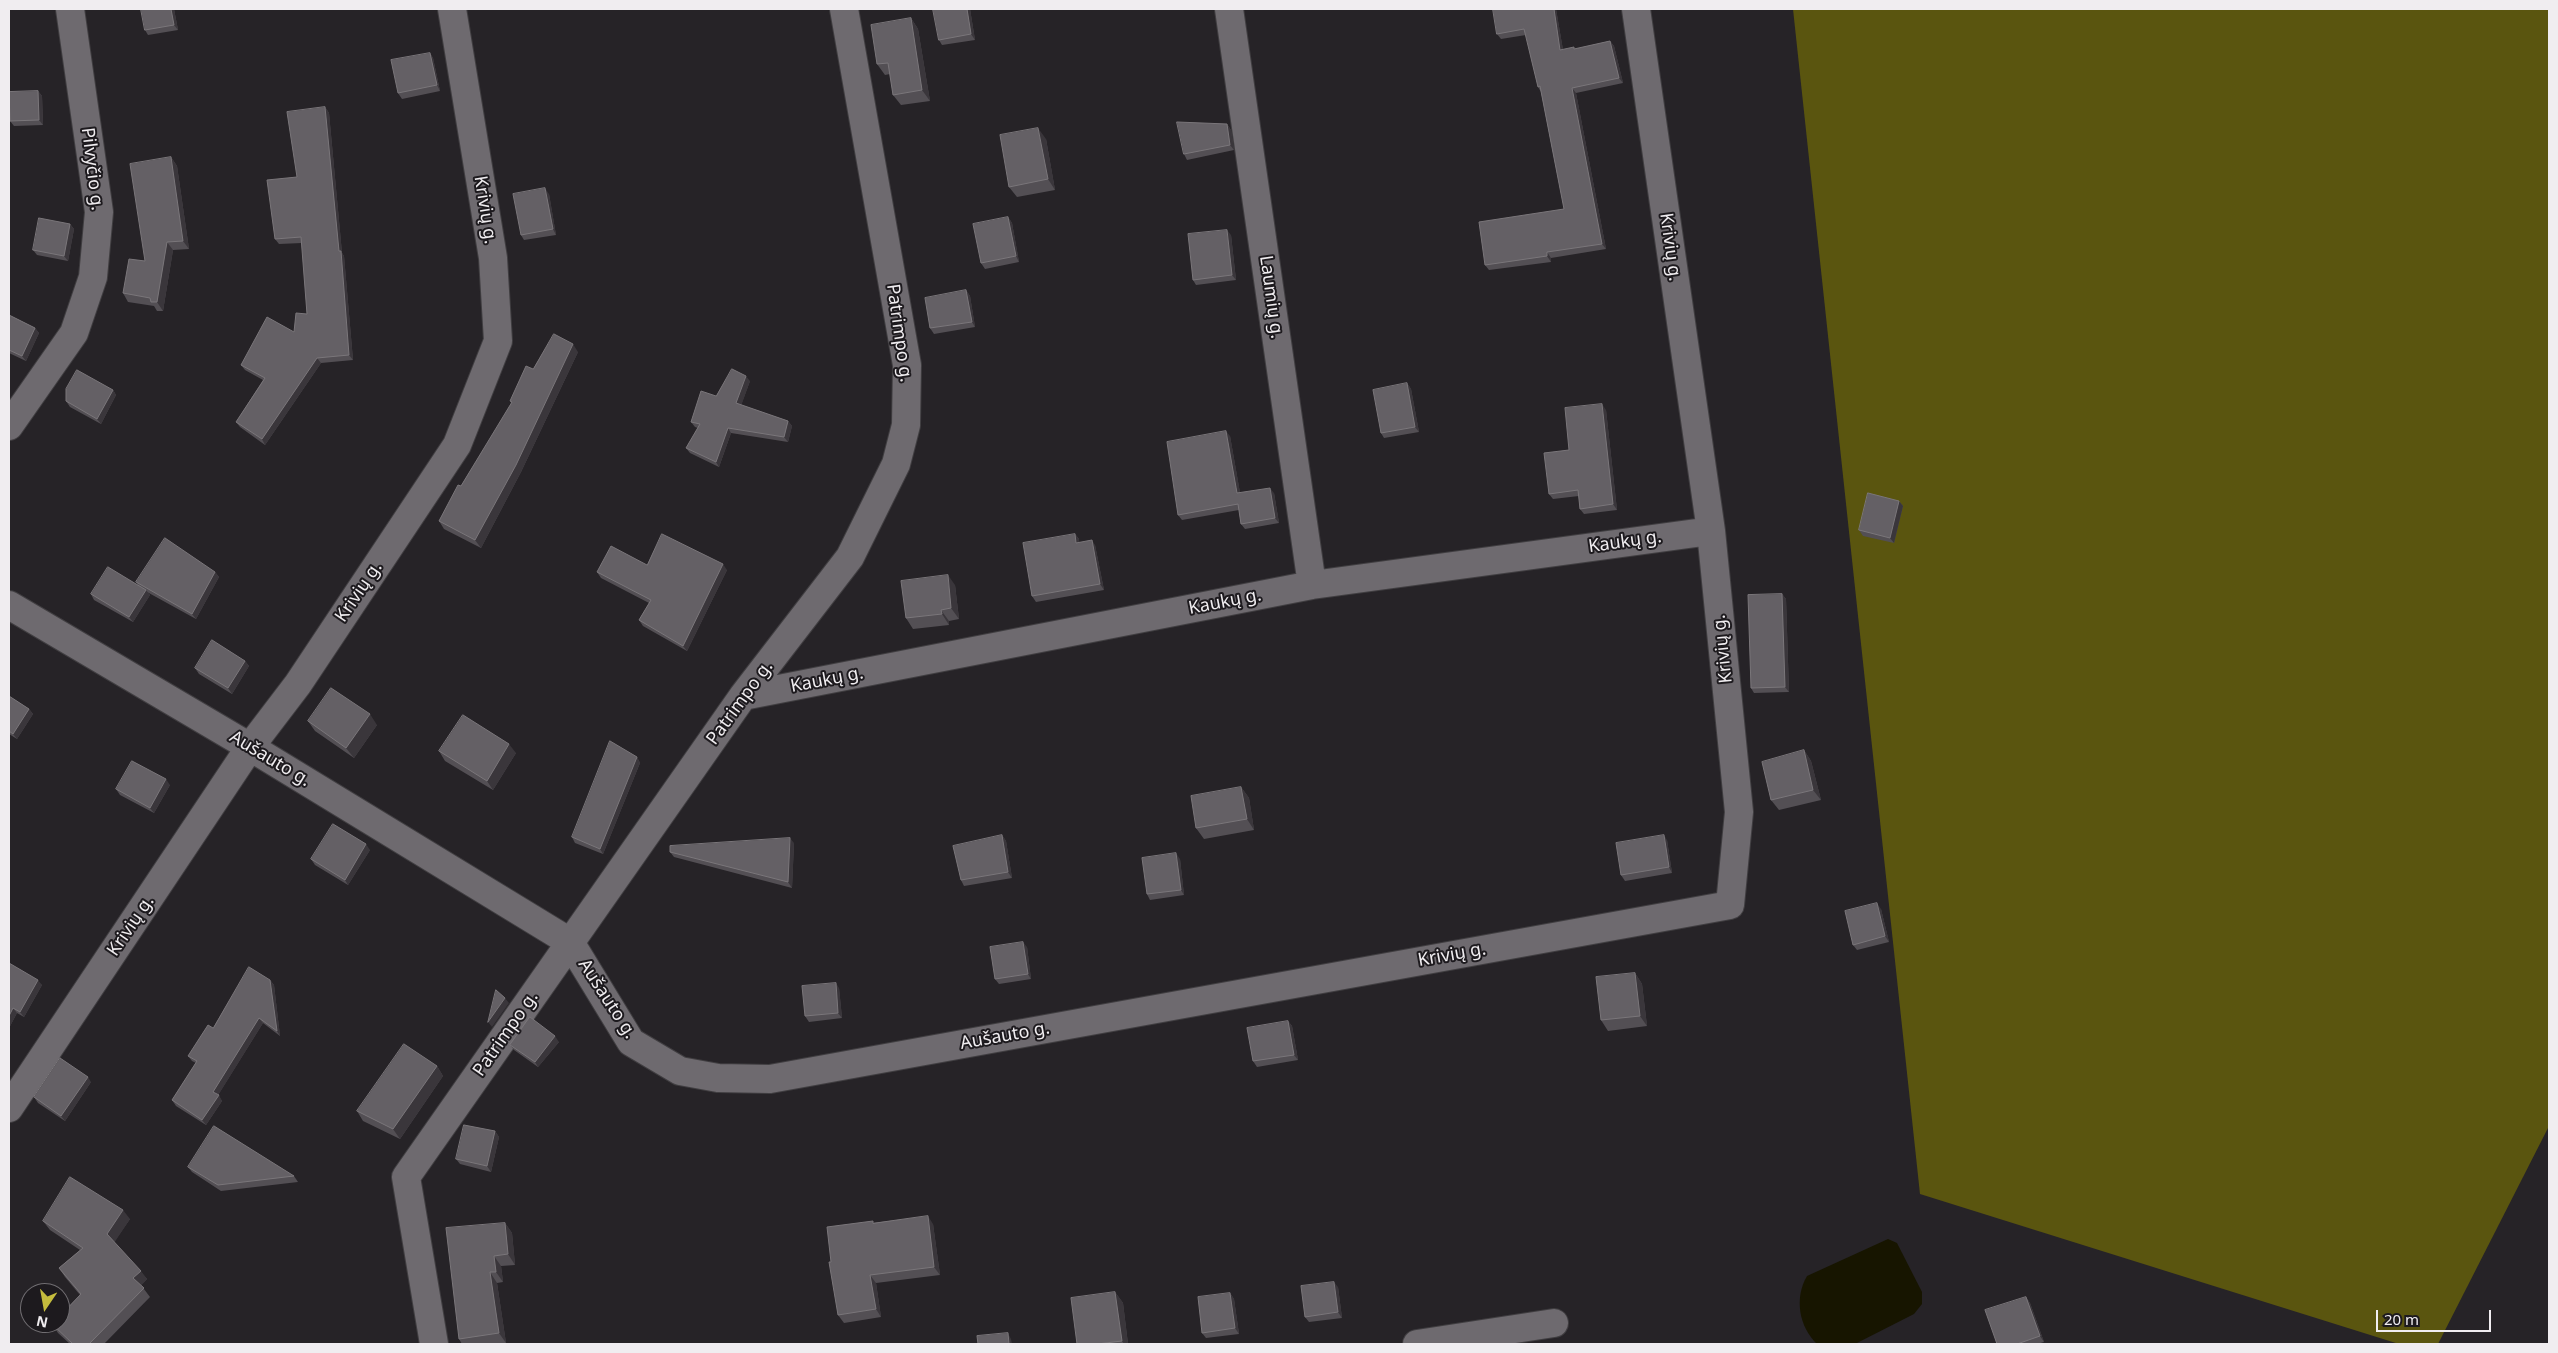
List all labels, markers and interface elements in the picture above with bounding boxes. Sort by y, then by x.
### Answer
street label: Pilvyčio g. [76,126,108,212]
street label: Krivių g. [469,174,501,246]
street label: Krivių g. [1655,211,1685,283]
street label: Laumių g. [1254,254,1288,340]
street label: Patrimpo g. [881,283,917,383]
street label: Kaukų g. [1587,526,1663,558]
street label: Krivių g. [331,557,387,627]
street label: Kaukų g. [1187,584,1263,620]
street label: Krivių g. [1709,614,1737,684]
street label: Patrimpo g. [702,657,778,749]
street label: Kaukų g. [789,662,865,698]
street label: Aušauto g. [226,726,314,792]
street label: Krivių g. [103,891,159,961]
street label: Krivių g. [1416,938,1488,972]
street label: Aušauto g. [573,955,641,1043]
street label: Patrimpo g. [469,987,543,1081]
street label: Aušauto g. [959,1018,1051,1054]
north arrow [20,1283,70,1333]
scale bar [2378,1300,2493,1332]
text: 20 m [2384,1309,2419,1329]
text: N [34,1312,50,1333]

